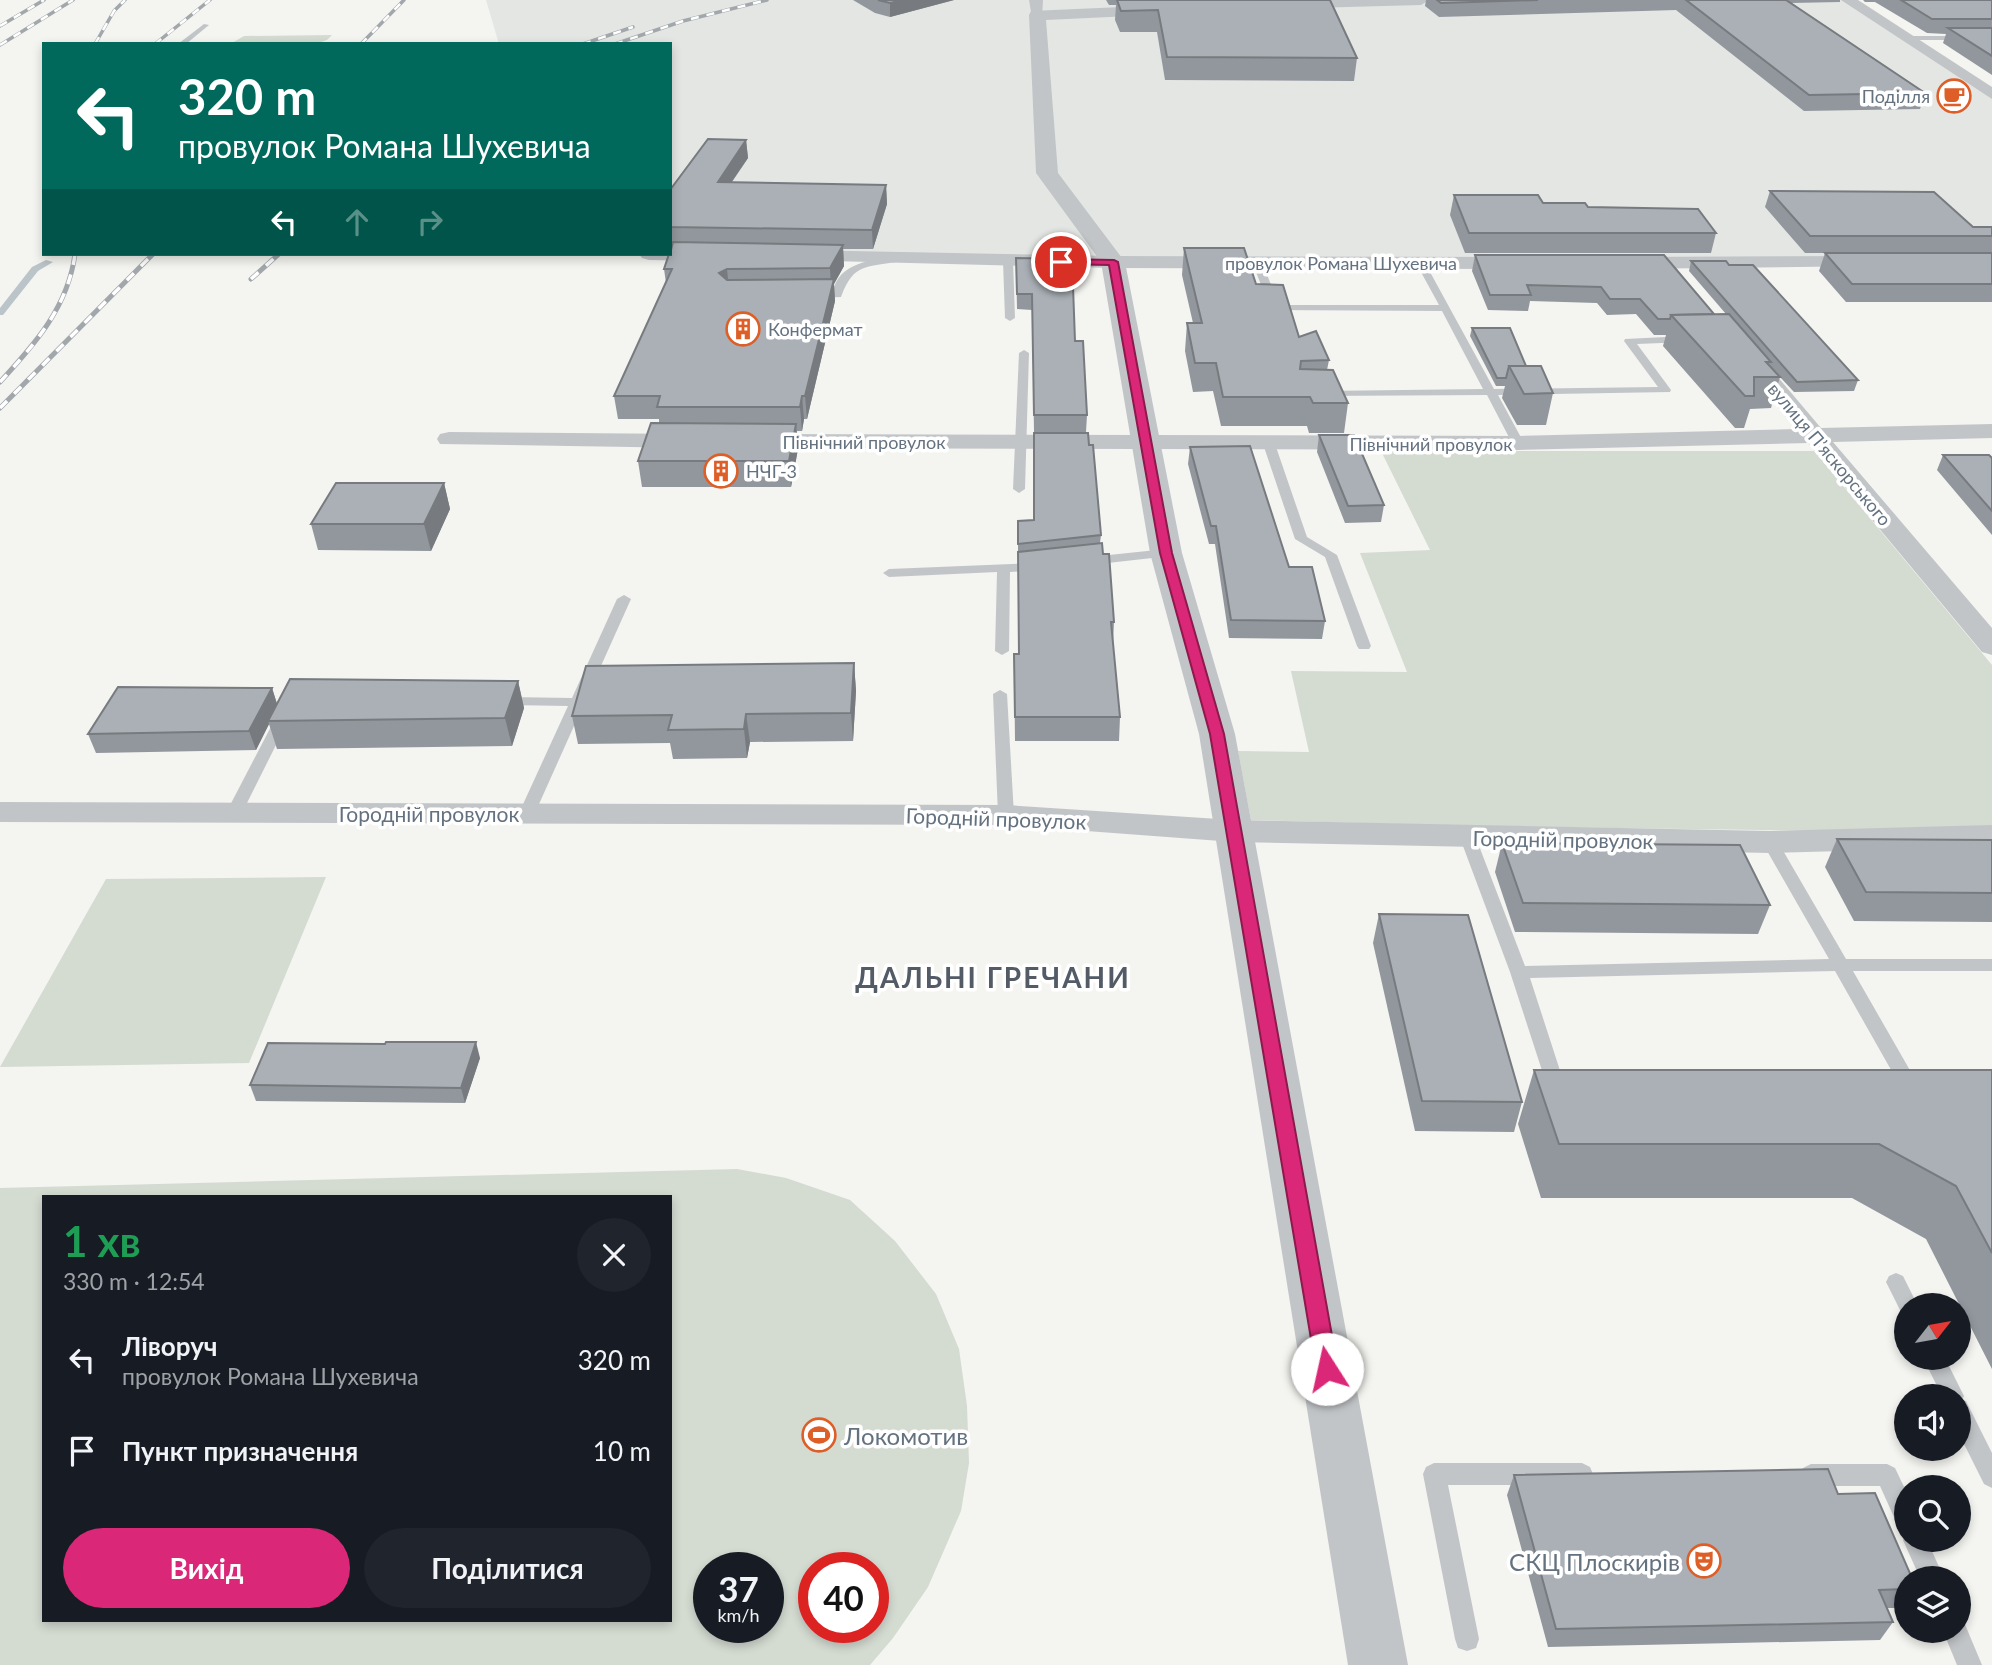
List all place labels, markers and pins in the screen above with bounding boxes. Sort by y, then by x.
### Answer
cafe icon: Поділля [1935,77,1973,115]
place label: Поділля [1862,85,1930,107]
pin [1031,232,1091,292]
building icon: Конфермат [724,310,762,348]
place label: Конфермат [768,318,863,340]
building icon: НЧГ-3 [702,452,740,490]
place label: НЧГ-3 [746,460,797,482]
sports icon: Локомотив [800,1416,838,1454]
place label: Локомотив [843,1421,968,1450]
theatre icon: СКЦ Плоскирів [1685,1542,1723,1580]
place label: СКЦ Плоскирів [1509,1547,1680,1576]

